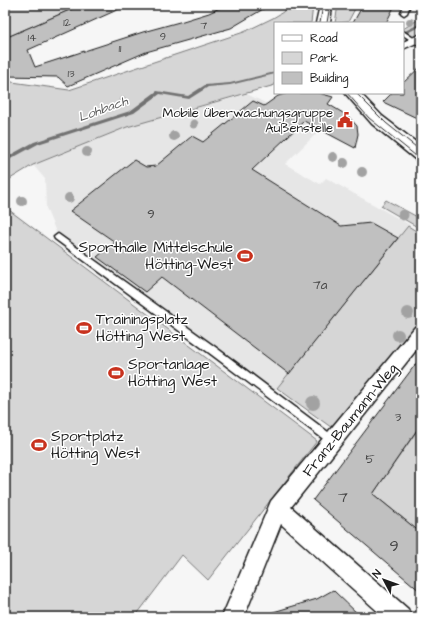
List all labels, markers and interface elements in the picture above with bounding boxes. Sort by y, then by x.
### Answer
house number: 12 [63,15,72,30]
house number: 7 [201,18,208,33]
legend [274,22,404,94]
house number: 9 [160,29,166,44]
house number: 14 [28,30,37,45]
text: Road [310,30,338,47]
house number: 11 [119,41,122,56]
text: Park [310,50,338,67]
house number: 13 [67,66,75,81]
text: Building [310,70,348,88]
water label: Lohbach [76,92,131,126]
place label: Mobile Überwachungsgruppe Außenstelle [162,104,333,137]
public building icon: Mobile Überwachungsgruppe Außenstelle [336,111,354,129]
house number: 9 [147,205,155,223]
place label: Sporthalle Mittelschule Hötting-West [79,237,233,276]
sports icon: Sporthalle Mittelschule Hötting-West [236,247,254,265]
house number: 7a [313,276,328,294]
place label: Trainingsplatz Hötting West [96,309,188,348]
sports icon: Trainingsplatz Hötting West [75,319,93,337]
place label: Sportanlage Hötting West [128,354,217,393]
street label: Franz-Baumann-Weg [298,359,403,482]
sports icon: Sportanlage Hötting West [107,364,125,382]
house number: 3 [395,408,402,426]
place label: Sportplatz Hötting West [51,426,140,465]
sports icon: Sportplatz Hötting West [30,436,48,454]
house number: 5 [365,450,375,468]
house number: 7 [338,486,348,508]
house number: 9 [389,535,399,557]
north arrow [364,560,404,600]
text: N [369,566,385,581]

